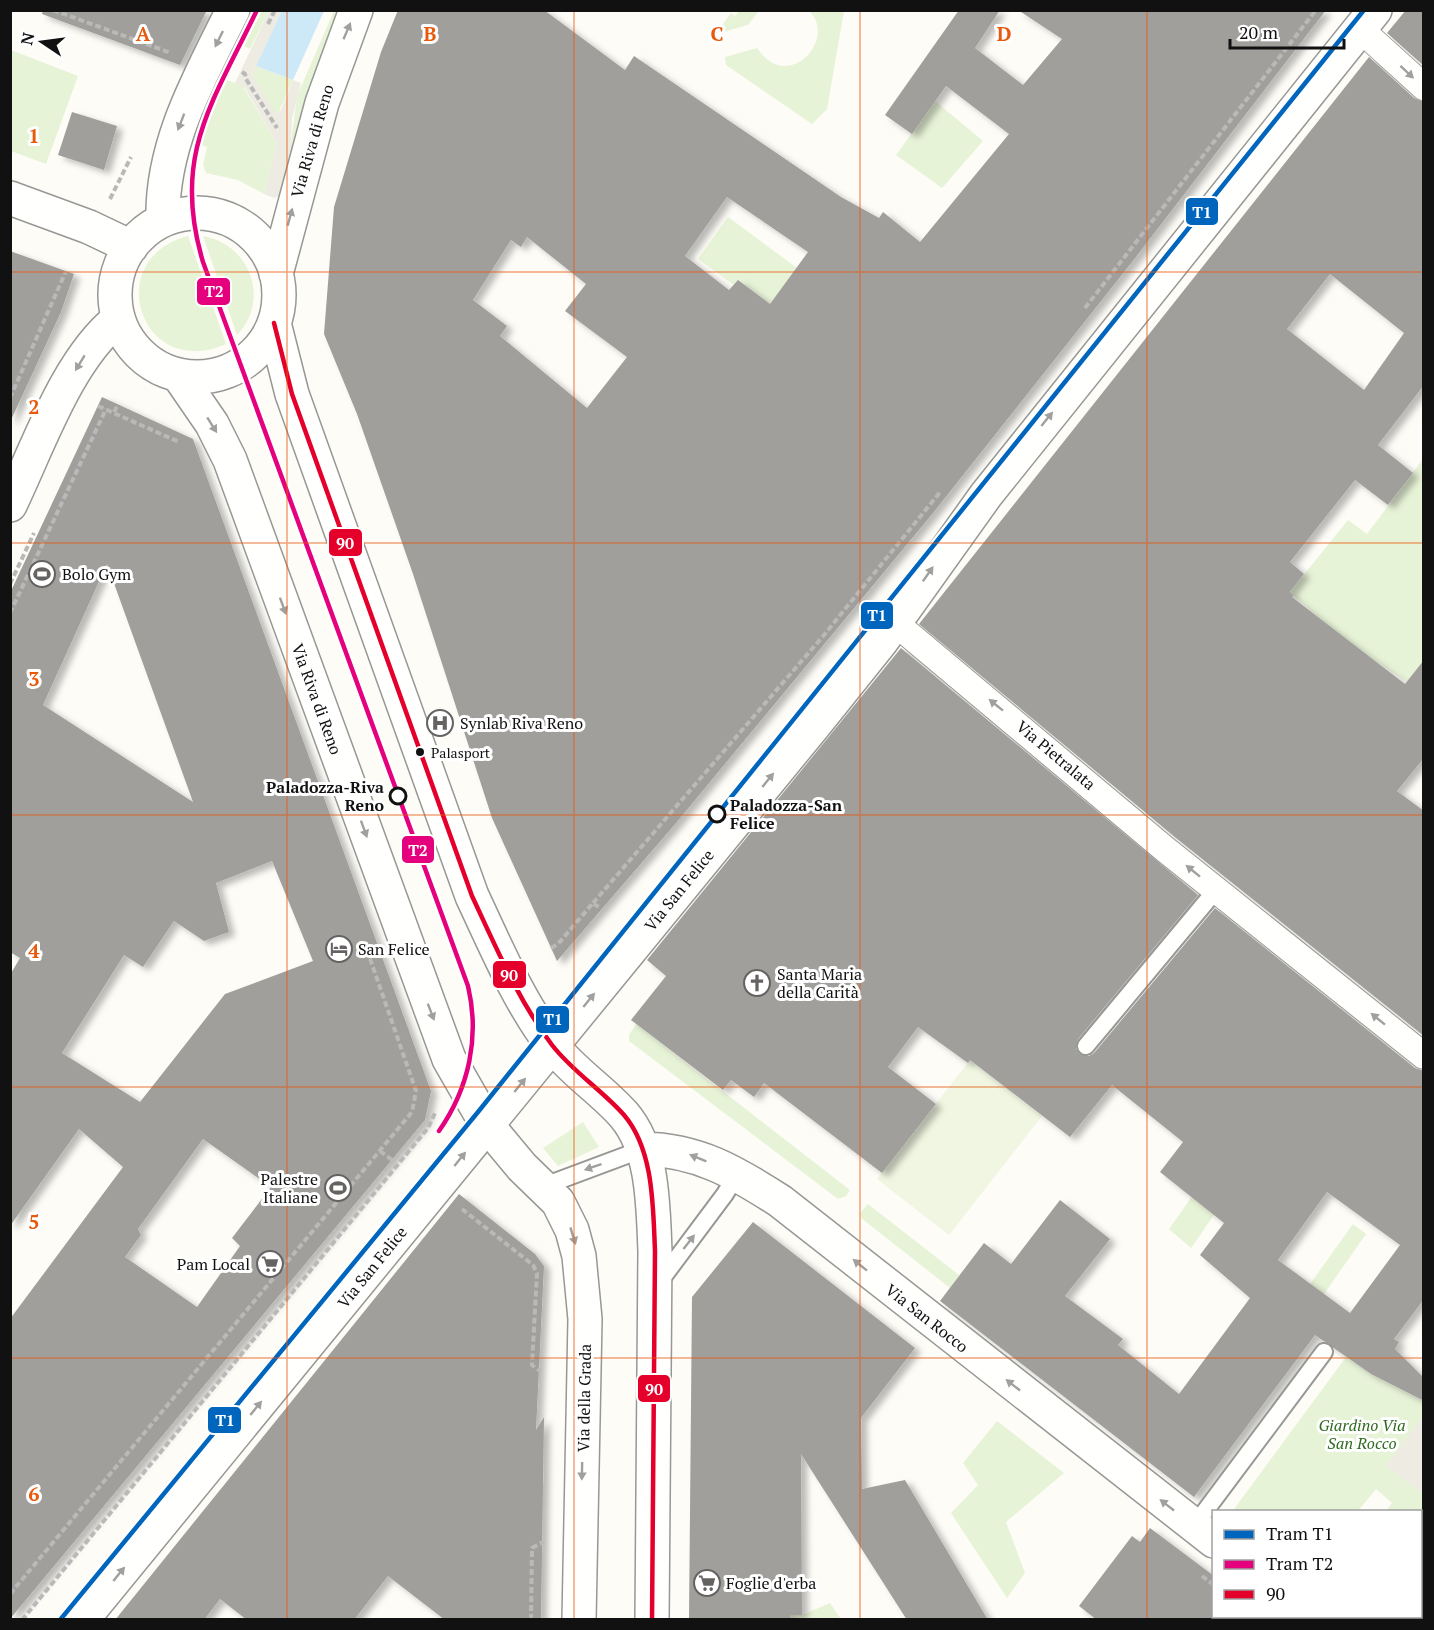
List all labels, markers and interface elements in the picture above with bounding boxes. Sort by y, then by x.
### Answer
north arrow [12,12,72,72]
scale bar [1230,12,1344,50]
text: A [136,20,151,47]
text: B [424,20,437,47]
text: C [710,20,724,47]
text: D [997,20,1011,47]
text: 20 m [1239,20,1279,44]
one-way arrow [343,22,352,40]
text: N [15,30,39,47]
one-way arrow [214,31,223,48]
one-way arrow [1399,65,1414,78]
street label: Via Riva di Reno [285,82,339,200]
one-way arrow [175,113,185,131]
text: 1 [28,122,40,149]
line badge: T1 [1185,197,1219,226]
text: T1 [1192,201,1212,223]
one-way arrow [286,208,296,227]
line badge: T2 [196,277,231,306]
text: T2 [204,280,224,302]
one-way arrow [75,355,85,372]
text: 2 [28,393,40,420]
one-way arrow [1040,412,1052,427]
one-way arrow [207,416,218,433]
line badge: 90 [328,528,363,557]
text: 90 [336,532,354,554]
sports icon: Bolo Gym [27,559,57,589]
place label: Bolo Gym [62,563,131,585]
one-way arrow [922,566,933,582]
one-way arrow [279,597,289,615]
line badge: T1 [860,601,894,630]
text: T1 [867,604,887,626]
street label: Via Riva di Reno [287,640,347,758]
text: 3 [28,665,40,692]
one-way arrow [988,698,1004,711]
hospital icon: Synlab Riva Reno [425,708,455,738]
place label: Synlab Riva Reno [460,712,583,734]
street label: Via Pietralata [1012,715,1100,795]
place label: Palasport [431,743,491,762]
marker: Palasport [414,746,426,758]
one-way arrow [762,772,775,788]
place label: Paladozza-Riva Reno [266,776,384,816]
marker: Paladozza-Riva Reno [389,787,407,805]
place label: Paladozza-San Felice [730,794,843,834]
marker: Paladozza-San Felice [708,805,726,823]
one-way arrow [359,820,369,838]
line badge: T2 [401,835,435,864]
text: T2 [408,839,428,861]
street label: Via San Felice [639,844,719,936]
one-way arrow [1185,866,1200,878]
hotel icon: San Felice [324,934,354,964]
text: 4 [28,937,40,964]
place label: San Felice [358,938,430,960]
line badge: 90 [492,960,527,989]
place label: Santa Maria della Carità [777,963,862,1003]
text: 90 [500,964,518,986]
church icon: Santa Maria della Carità [742,968,772,998]
one-way arrow [583,992,596,1008]
one-way arrow [426,1003,436,1021]
line badge: T1 [535,1005,570,1034]
text: T1 [543,1008,563,1030]
one-way arrow [1370,1013,1386,1026]
one-way arrow [513,1078,525,1093]
one-way arrow [454,1151,467,1167]
one-way arrow [689,1152,707,1162]
one-way arrow [584,1162,602,1172]
place label: Palestre Italiane [260,1168,318,1208]
sports icon: Palestre Italiane [323,1173,353,1203]
text: 5 [28,1208,40,1235]
street label: Via San Felice [332,1221,412,1313]
one-way arrow [569,1227,578,1245]
one-way arrow [682,1234,695,1250]
supermarket icon: Pam Local [255,1249,285,1279]
place label: Pam Local [177,1253,250,1275]
one-way arrow [852,1258,868,1271]
street label: Via San Rocco [881,1279,973,1357]
street label: Via della Grada [572,1344,596,1452]
line badge: 90 [637,1374,671,1403]
text: 90 [645,1378,663,1400]
one-way arrow [1006,1380,1021,1392]
one-way arrow [249,1400,262,1415]
line badge: T1 [207,1406,242,1434]
text: T1 [215,1409,235,1431]
park label: Giardino Via San Rocco [1318,1414,1406,1454]
one-way arrow [578,1462,587,1481]
text: 6 [28,1480,40,1507]
one-way arrow [1159,1499,1175,1512]
legend [1212,1510,1422,1618]
text: Tram T1 [1266,1521,1333,1545]
text: Tram T2 [1266,1551,1333,1575]
one-way arrow [112,1566,125,1582]
supermarket icon: Foglie d'erba [692,1568,722,1598]
place label: Foglie d'erba [726,1572,816,1594]
text: 90 [1266,1581,1285,1605]

